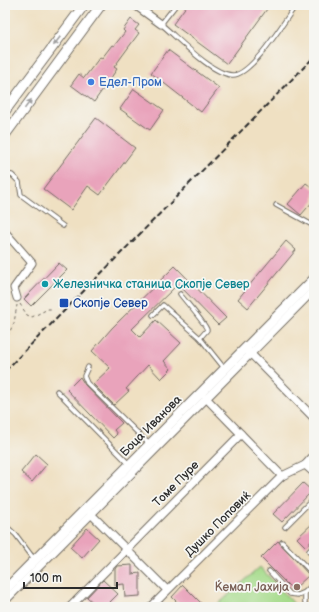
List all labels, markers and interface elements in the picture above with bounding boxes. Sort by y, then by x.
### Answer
one-way arrow [53,35,61,46]
place label: Едел-Пром [99,75,162,90]
marker: Едел-Пром [86,77,96,87]
one-way arrow [24,98,32,109]
place label: Железничка станица Скопје Север [53,277,250,292]
marker: Железничка станица Скопје Север [40,279,50,289]
place label: Скопје Север [73,296,148,311]
marker: Скопје Север [58,297,70,309]
street label: Боца Иванова [117,392,185,460]
street label: Томе Пуре [150,458,202,510]
street label: Душко Поповиќ [182,488,254,560]
scale bar [24,564,117,590]
text: 100 m [30,571,62,586]
place label: Ќемал Јахија [215,579,289,595]
marker: Ќемал Јахија [292,582,302,592]

